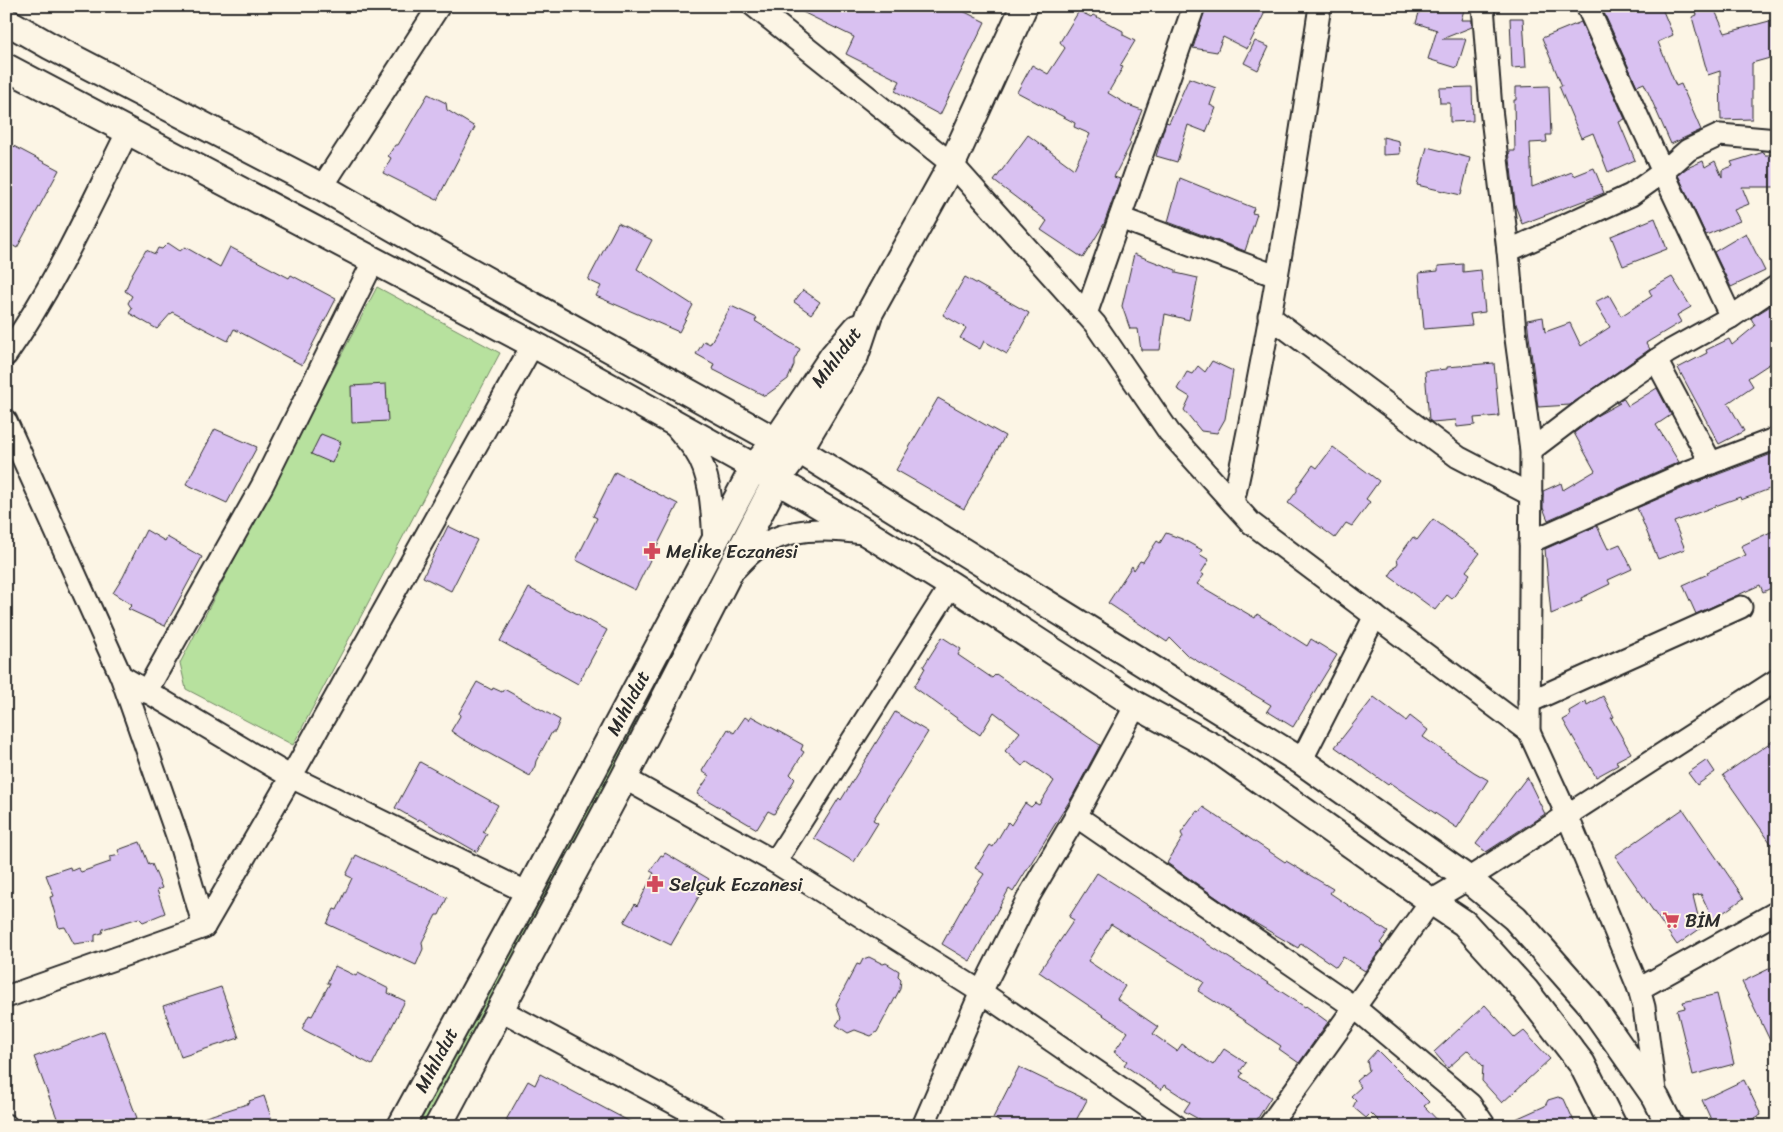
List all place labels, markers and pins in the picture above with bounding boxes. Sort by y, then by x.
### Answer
place label: Melike Eczanesi [666,535,799,568]
pharmacy icon: Melike Eczanesi [642,541,662,561]
place label: Selçuk Eczanesi [669,868,803,901]
pharmacy icon: Selçuk Eczanesi [645,874,665,894]
place label: BİM [1685,904,1721,937]
supermarket icon: BİM [1661,910,1681,930]

